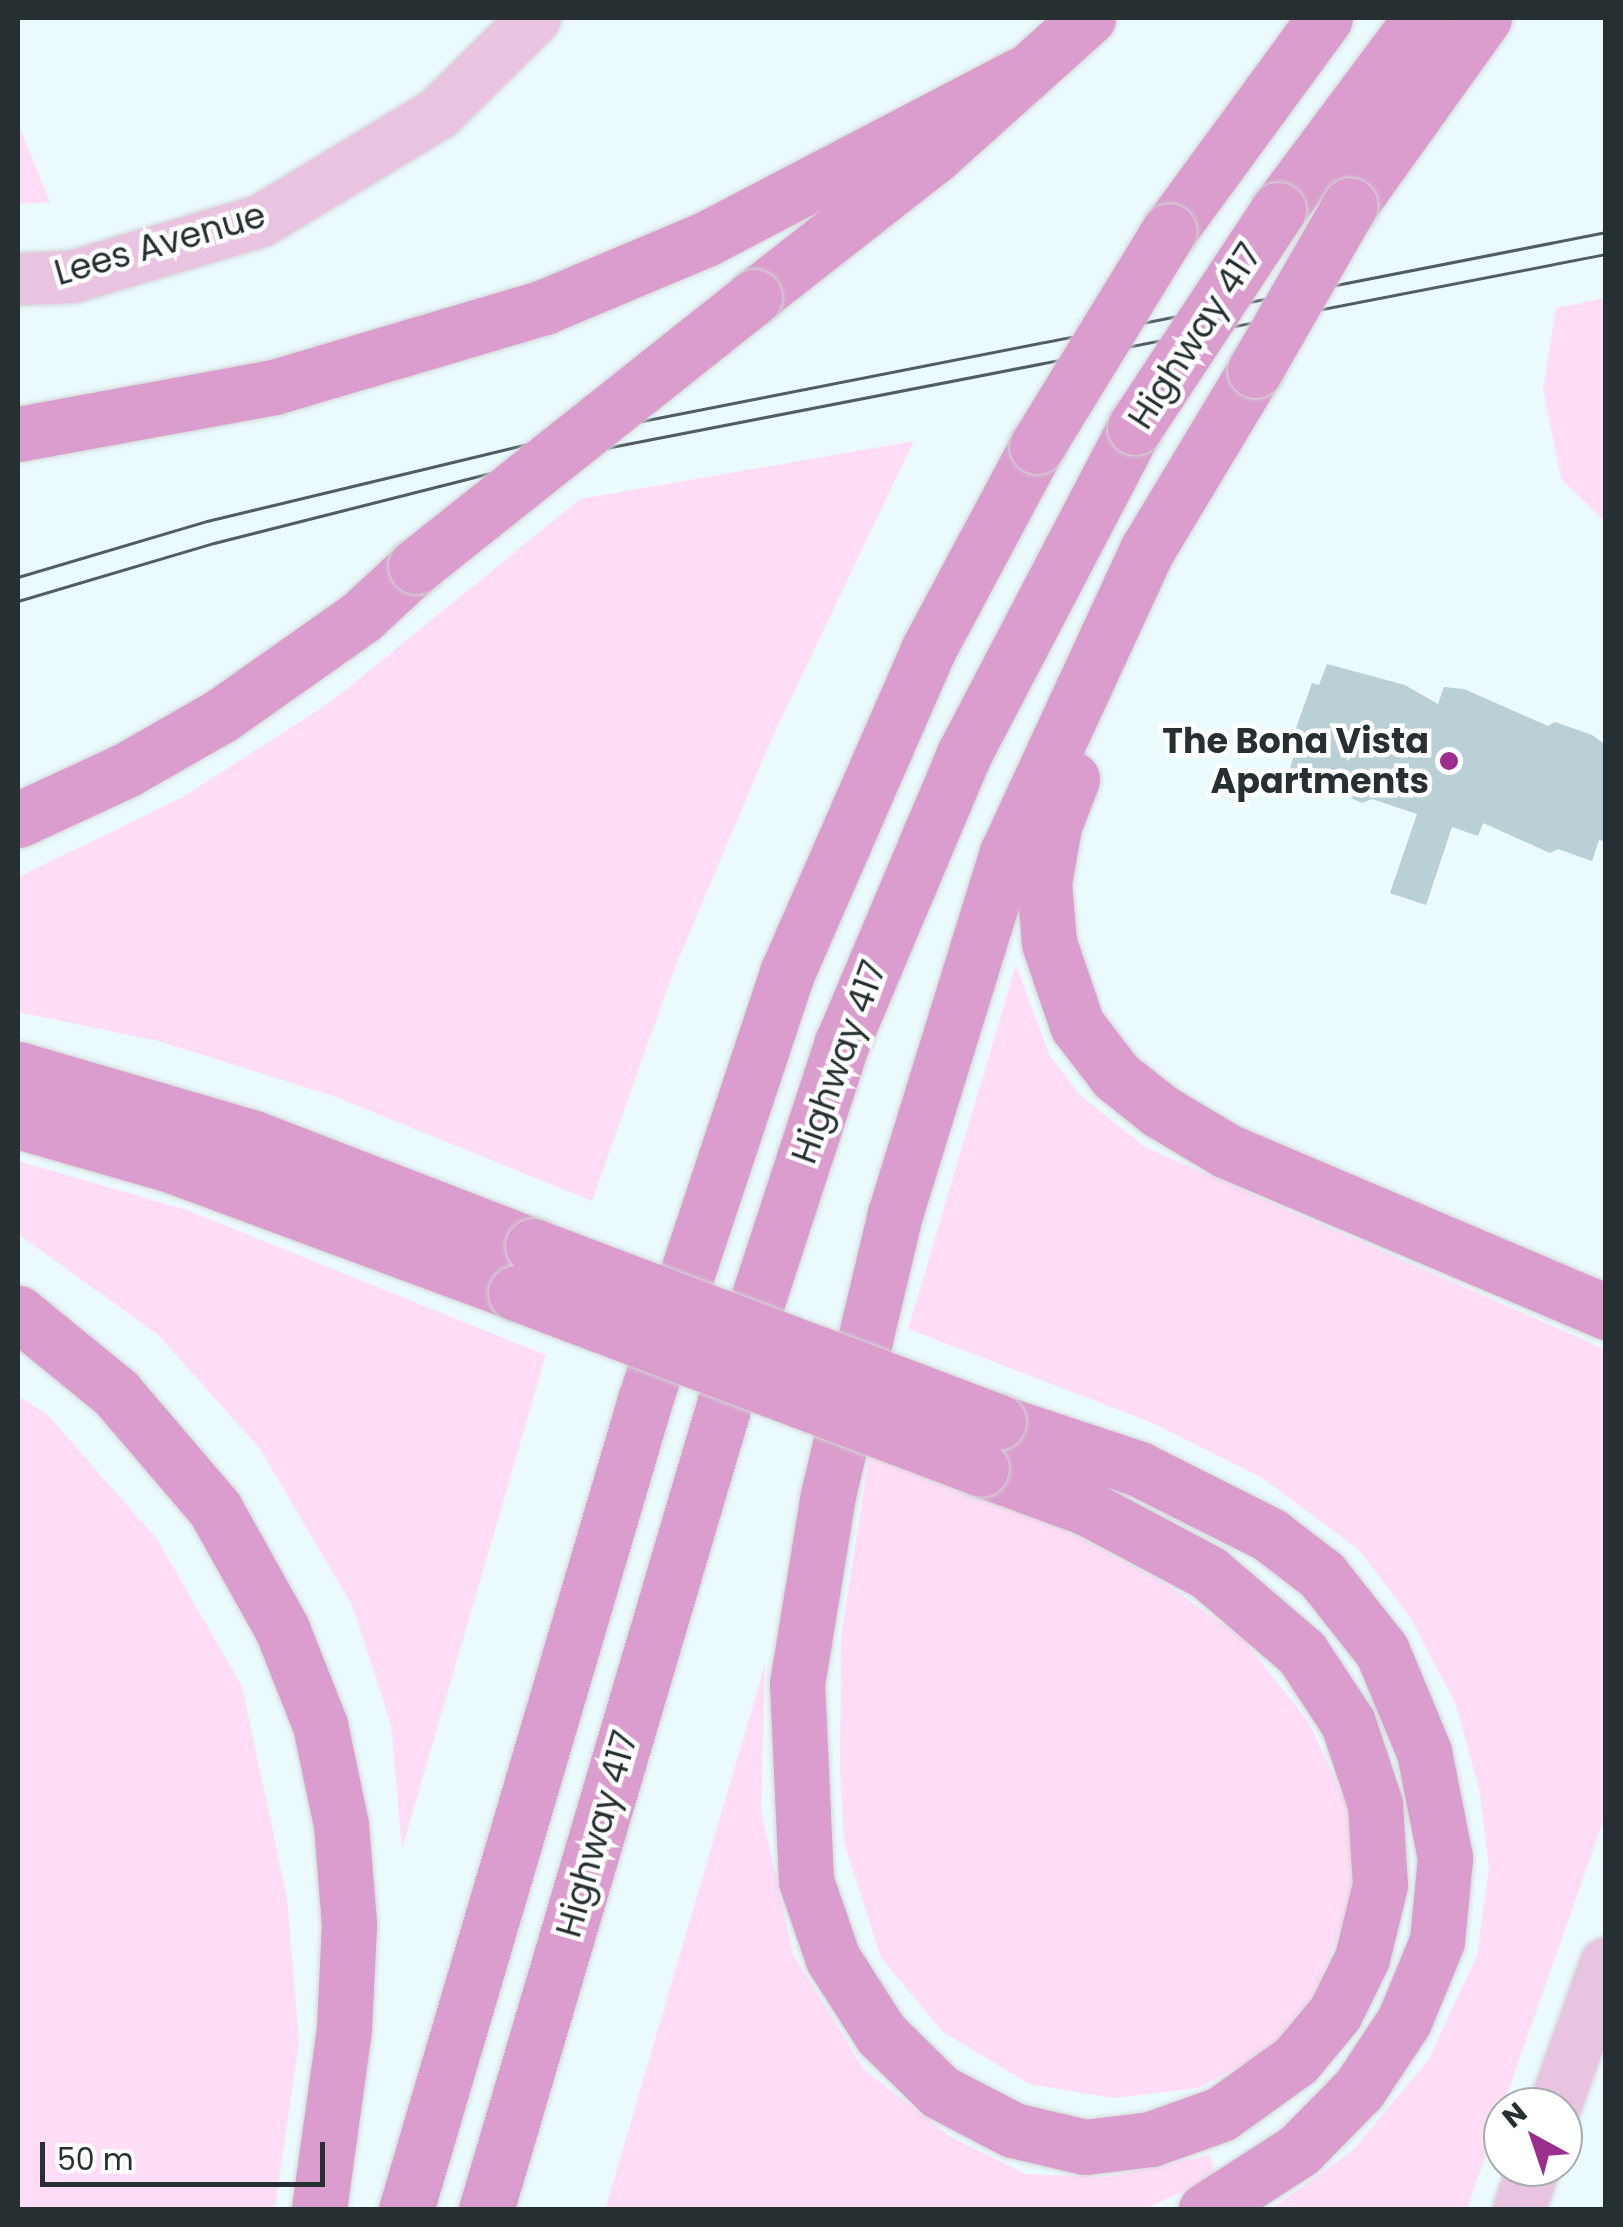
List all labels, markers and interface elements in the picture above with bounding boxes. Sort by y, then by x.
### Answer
street label: Lees Avenue [50,194,270,294]
street label: Highway 417 [1119,235,1271,437]
place label: The Bona Vista Apartments [1162,720,1429,802]
marker: The Bona Vista Apartments [1438,750,1460,772]
street label: Highway 417 [783,955,895,1169]
street label: Highway 417 [548,1726,646,1942]
north arrow [1483,2087,1583,2187]
text: N [1494,2093,1535,2137]
scale bar [45,2122,330,2184]
text: 50 m [57,2138,134,2181]

